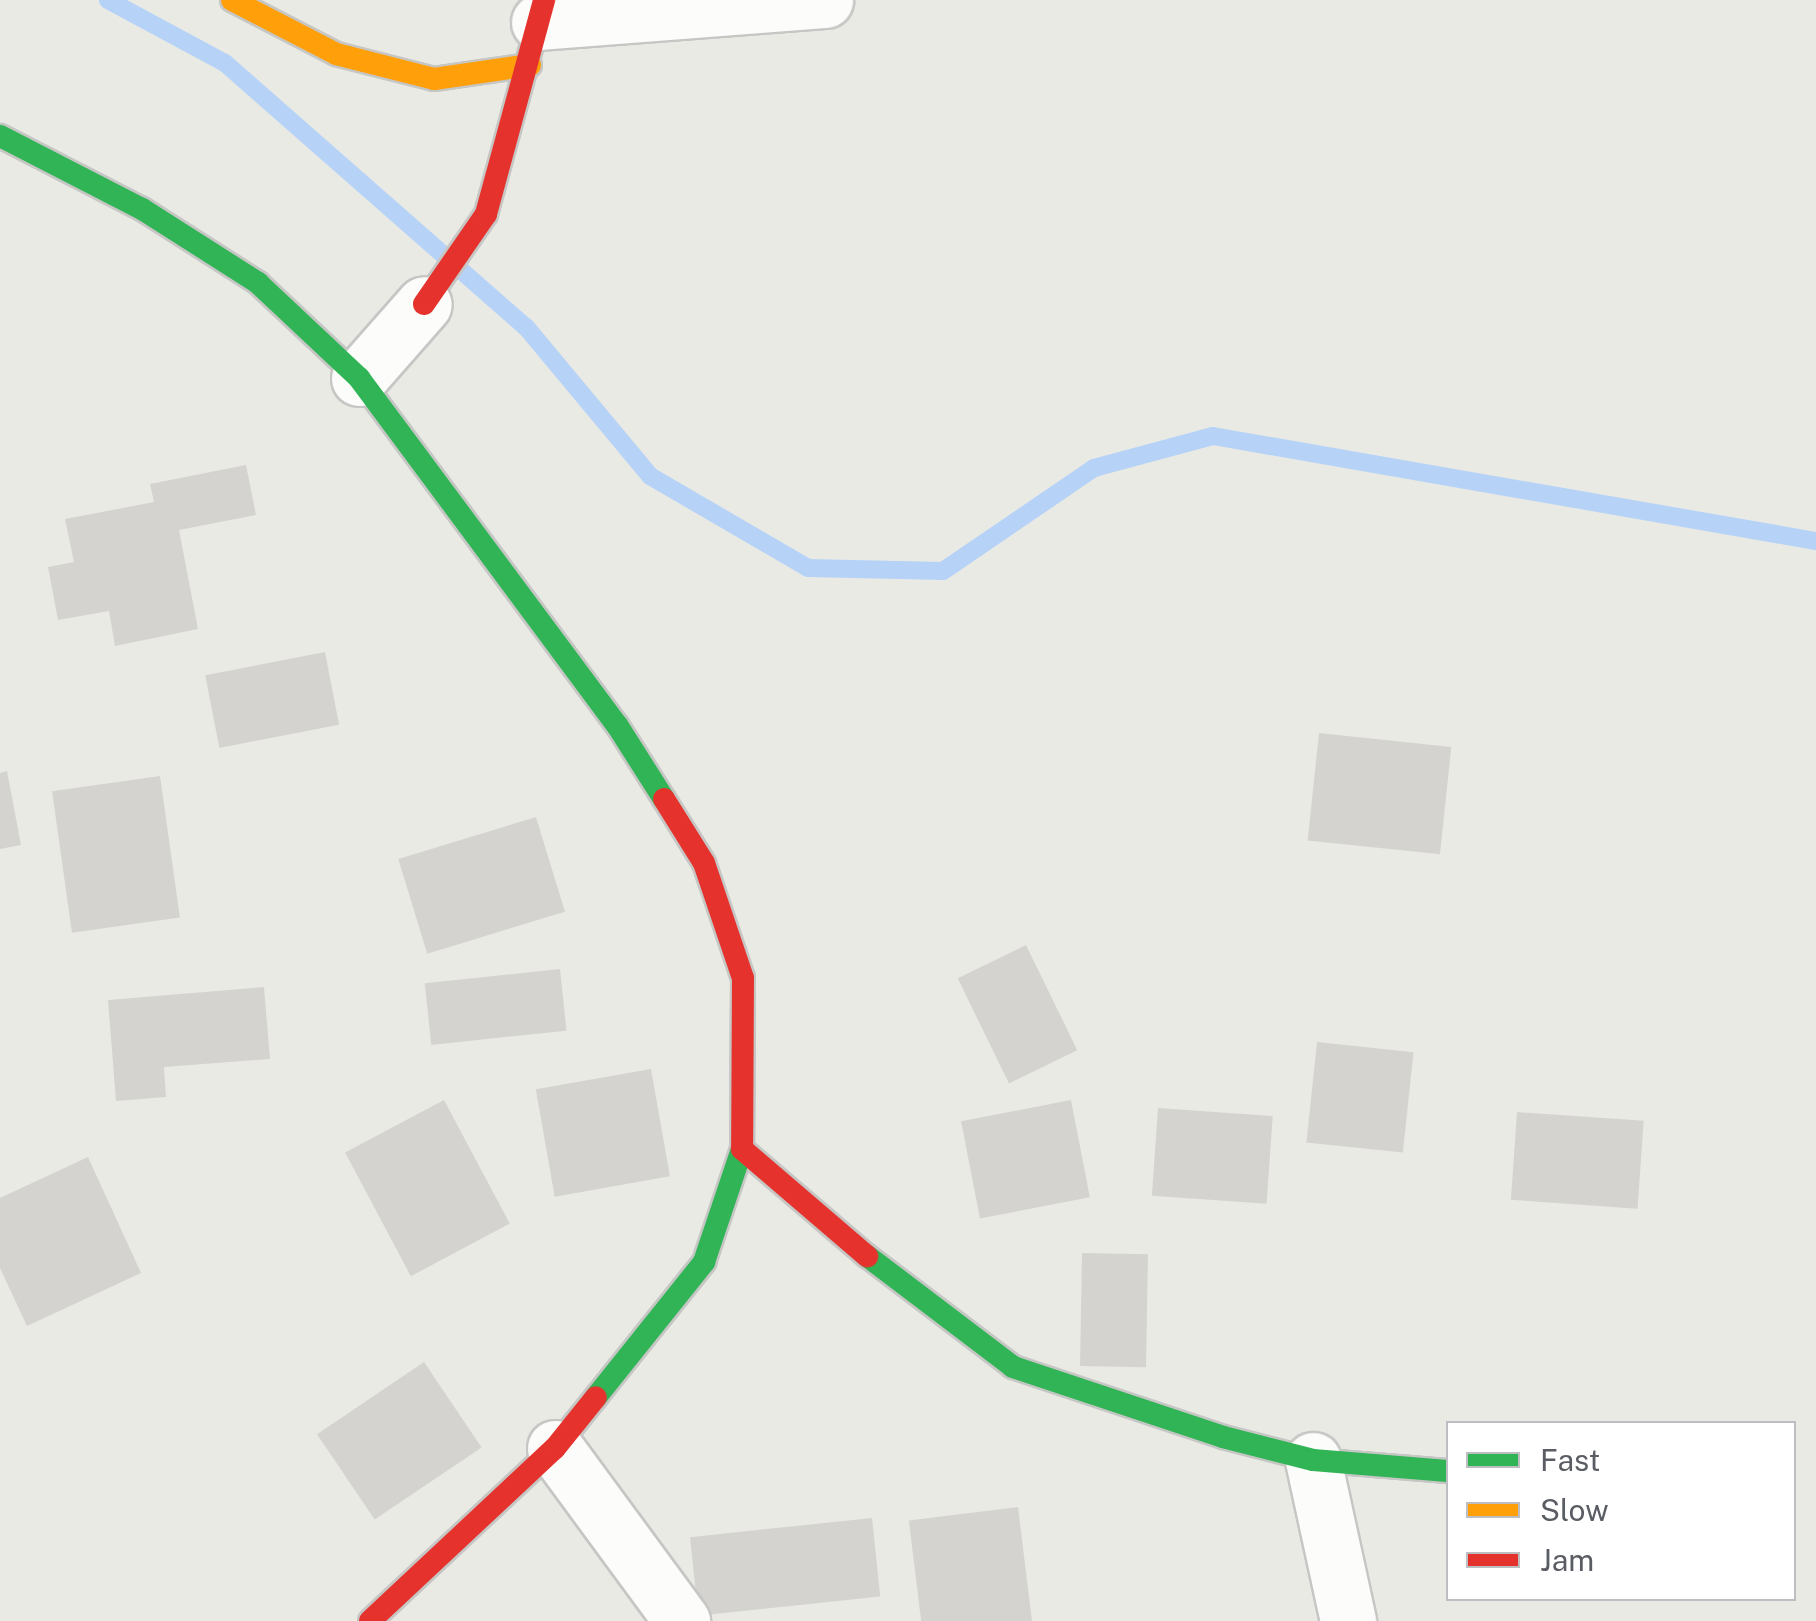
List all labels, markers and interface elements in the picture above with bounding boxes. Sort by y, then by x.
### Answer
legend [1446,1421,1796,1601]
text: Fast [1540,1442,1600,1478]
text: Slow [1540,1492,1609,1528]
text: Jam [1540,1542,1594,1578]

